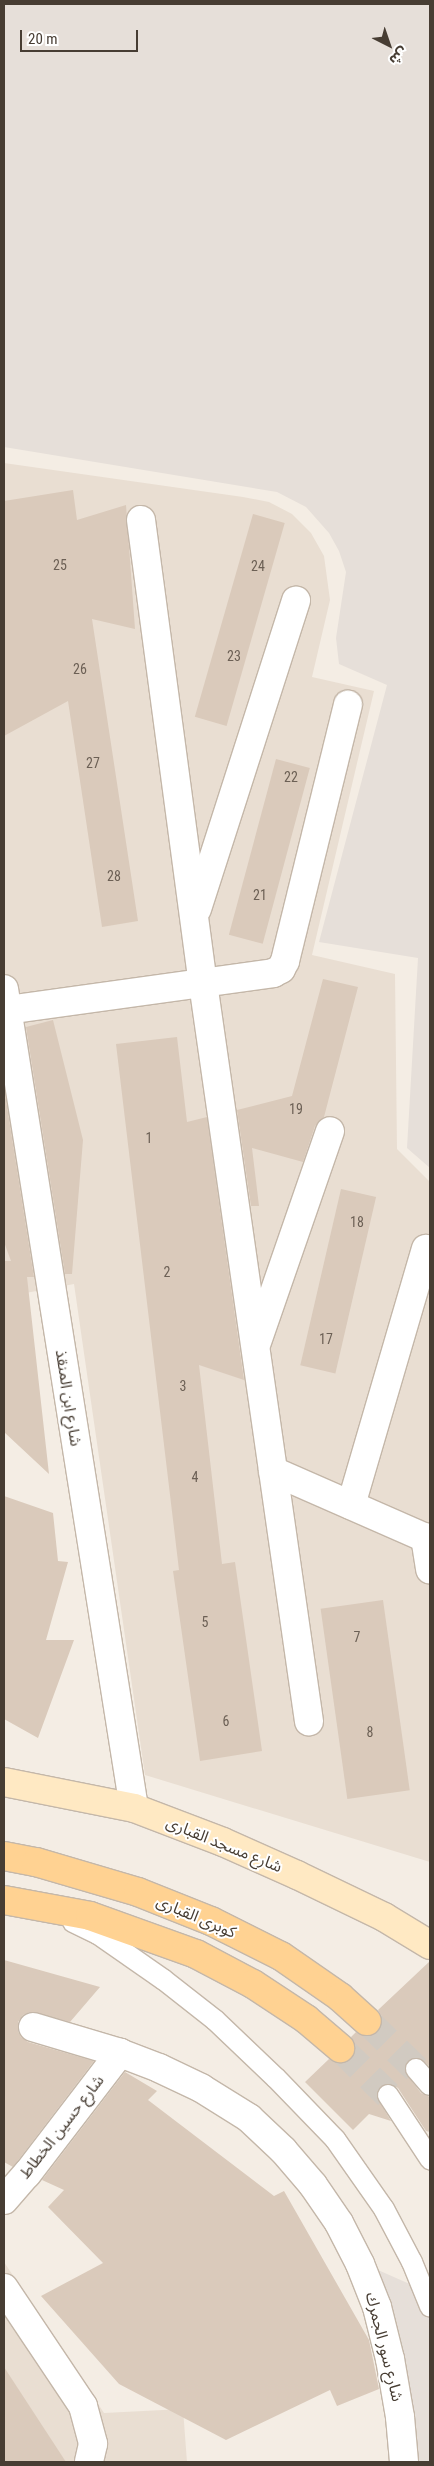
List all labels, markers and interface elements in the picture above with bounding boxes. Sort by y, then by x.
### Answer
scale bar [22,20,140,52]
north arrow [364,20,414,70]
text: 20 m [28,30,58,48]
text: ش [386,44,411,69]
house number: 25 [53,557,67,573]
house number: 24 [251,558,265,574]
house number: 23 [227,648,241,664]
house number: 26 [73,661,87,677]
house number: 27 [86,755,100,771]
house number: 22 [284,769,298,785]
house number: 28 [107,868,121,884]
house number: 21 [253,887,267,903]
house number: 19 [289,1101,303,1117]
house number: 1 [146,1130,152,1146]
house number: 18 [350,1214,364,1230]
house number: 2 [164,1264,170,1280]
house number: 17 [319,1331,333,1347]
street label: شارع ابن المنقذ [51,1348,85,1448]
house number: 3 [180,1378,186,1394]
house number: 4 [192,1469,198,1485]
house number: 5 [202,1614,208,1630]
house number: 7 [354,1629,360,1645]
house number: 6 [223,1713,229,1729]
house number: 8 [367,1724,373,1740]
street label: شارع مسجد القبارى [163,1813,285,1877]
street label: كوبرى القبارى [153,1892,239,1942]
street label: شارع حسين الخطاط [16,2071,108,2183]
street label: شارع سور الجمرك [361,2290,407,2404]

